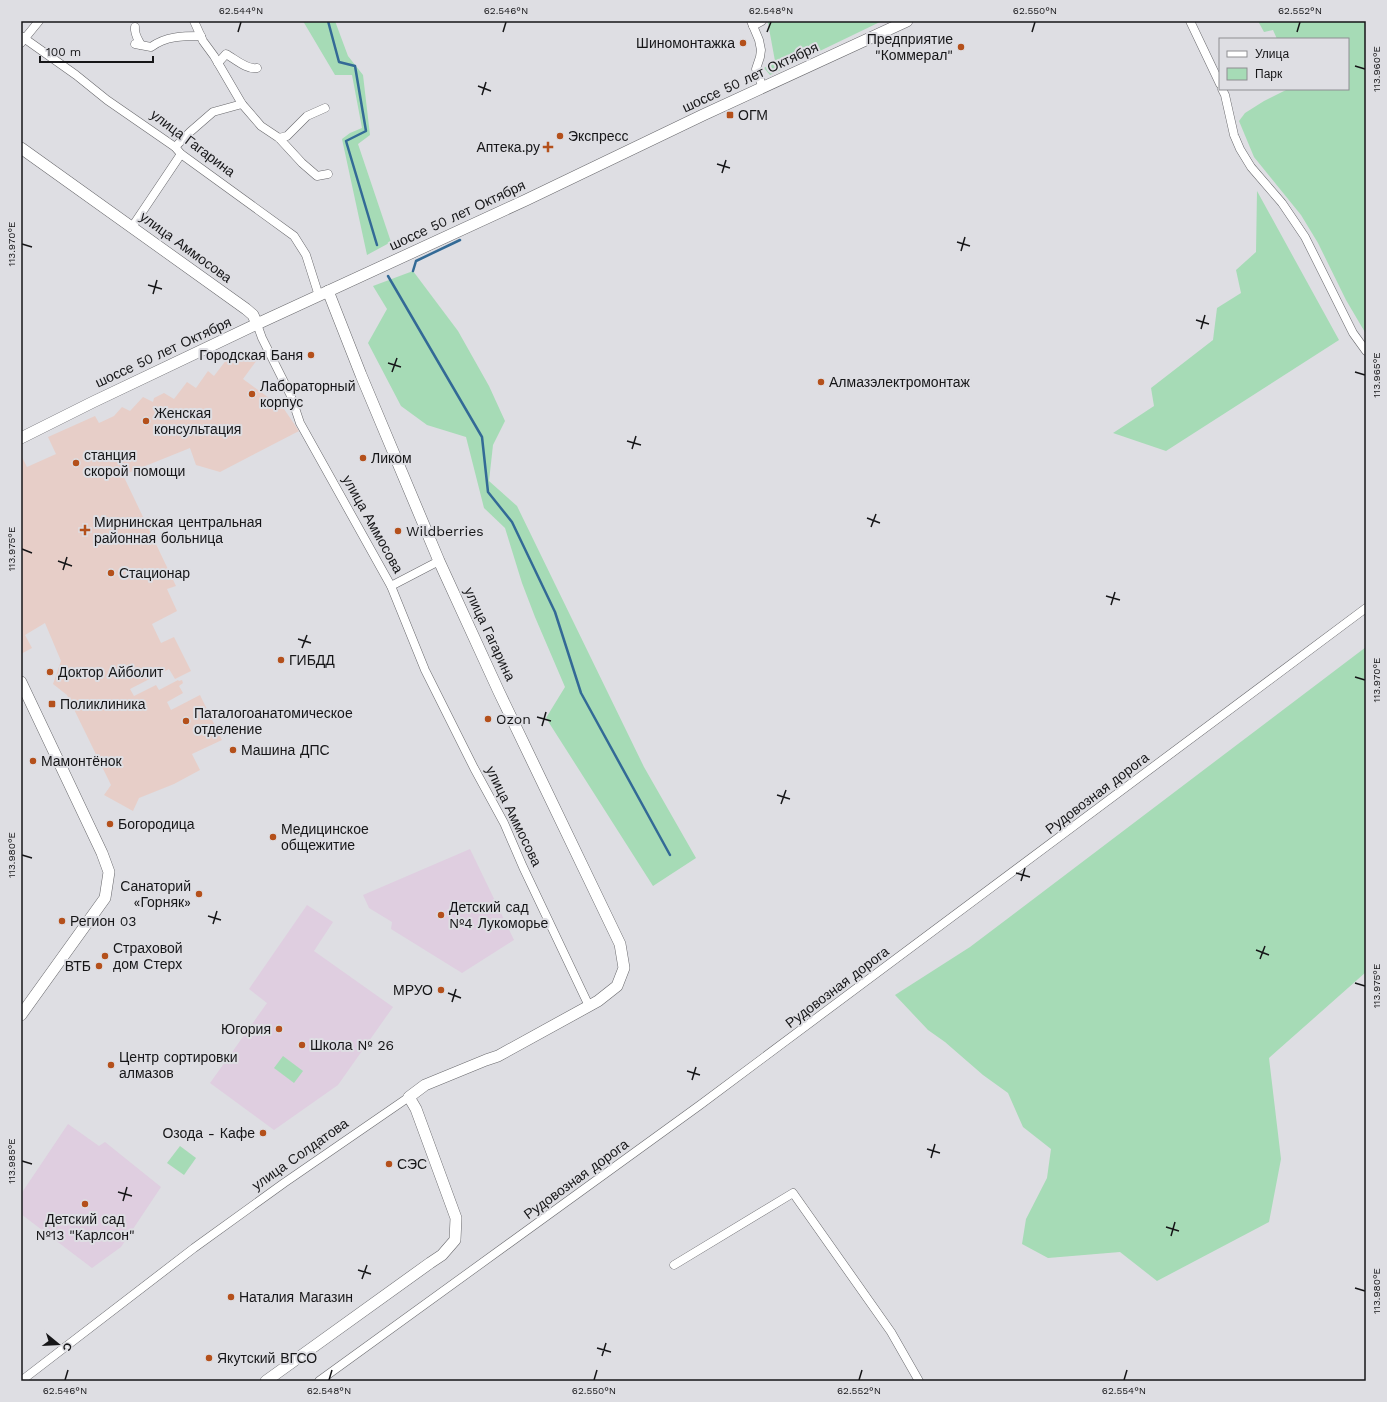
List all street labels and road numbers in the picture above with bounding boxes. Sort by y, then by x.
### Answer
street label: шоссе 50 лет Октября [679,38,821,116]
street label: улица Гагарина [148,106,239,180]
street label: шоссе 50 лет Октября [386,176,528,254]
street label: улица Аммосова [137,208,235,286]
street label: шоссе 50 лет Октября [92,313,234,391]
street label: улица Аммосова [339,472,407,576]
street label: улица Гагарина [461,585,519,684]
street label: Рудовозная дорога [1042,749,1152,837]
street label: улица Аммосова [483,763,545,869]
street label: Рудовозная дорога [782,943,892,1031]
street label: улица Солдатова [249,1115,351,1193]
street label: Рудовозная дорога [521,1136,631,1222]

